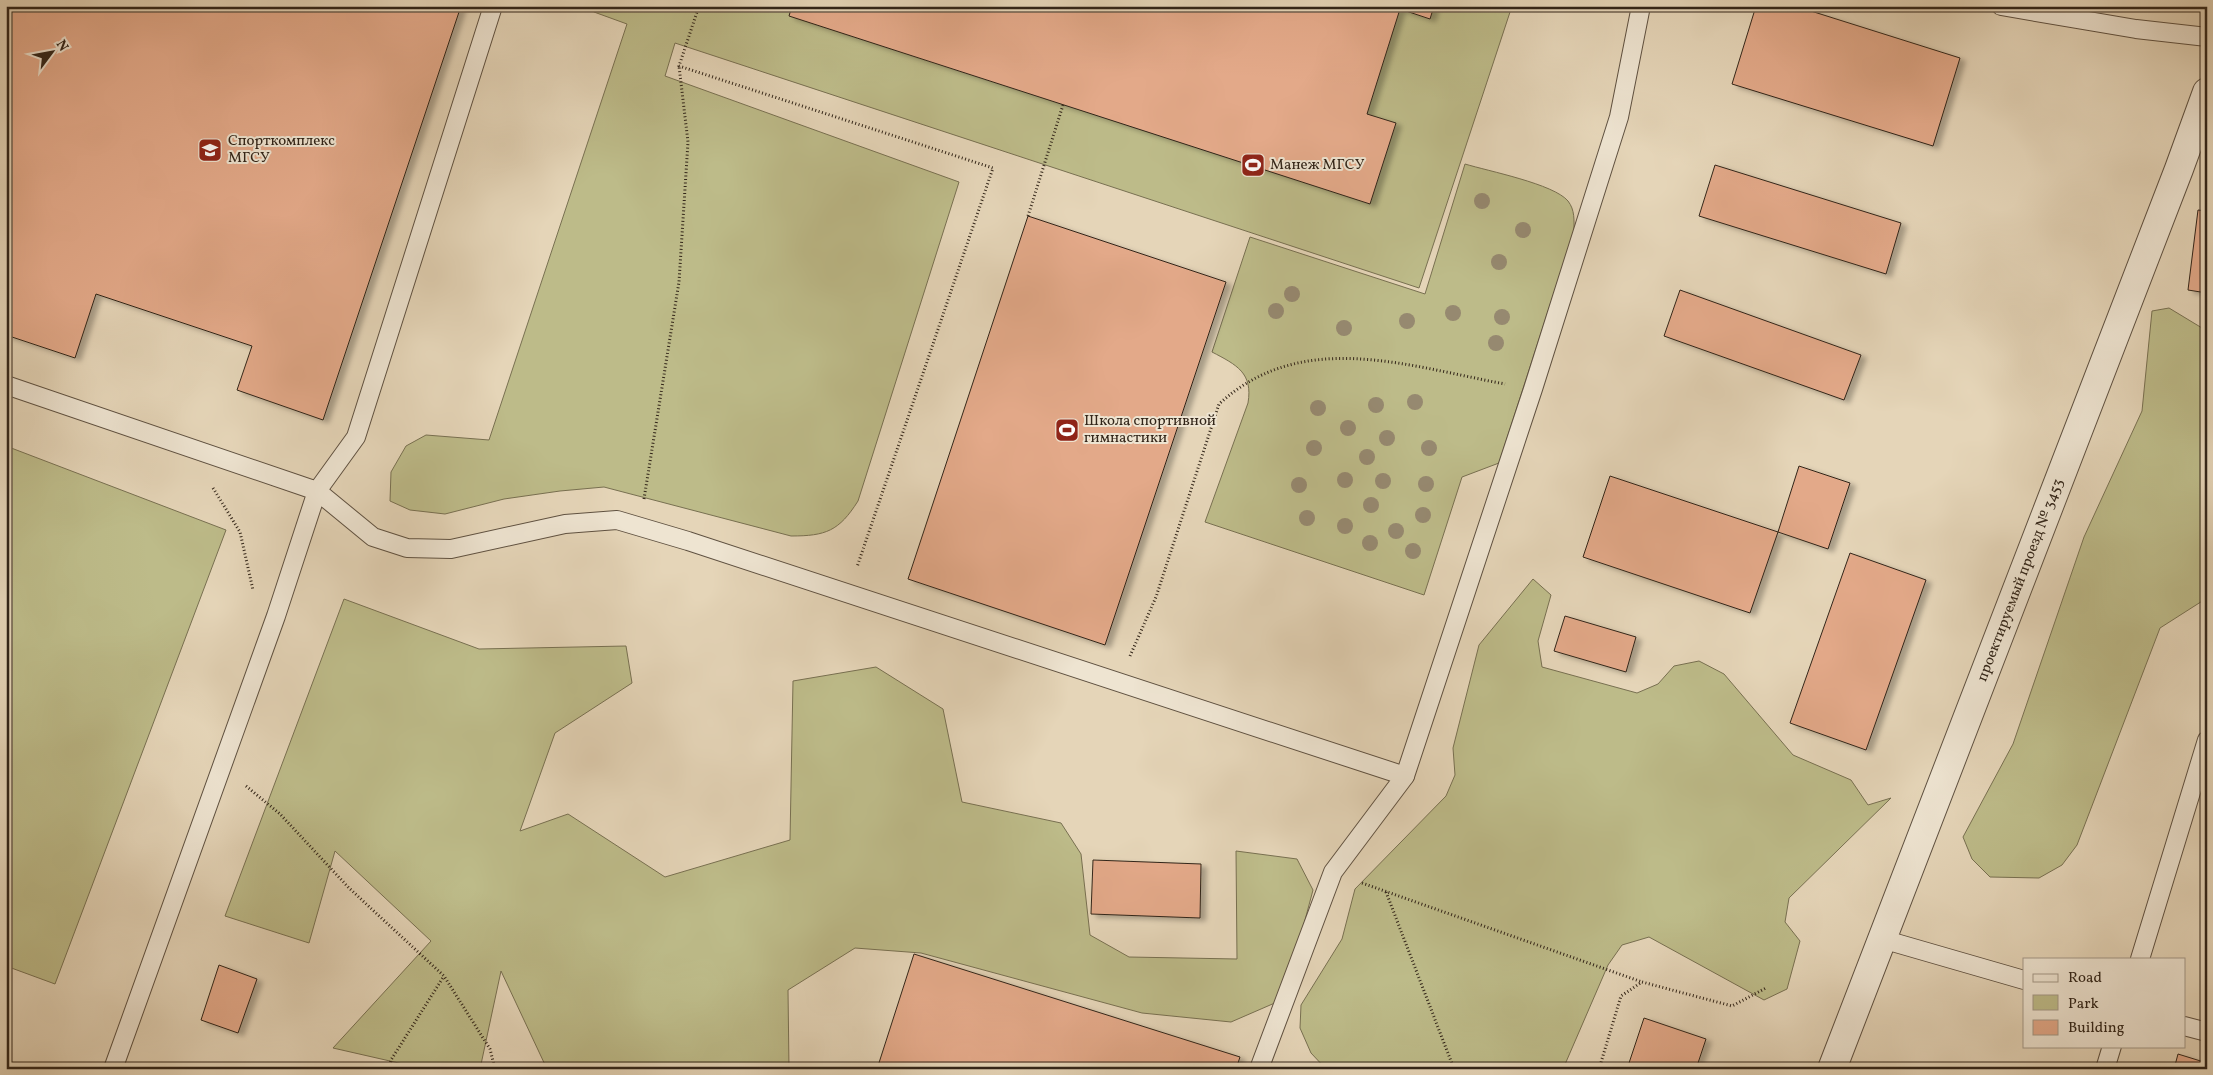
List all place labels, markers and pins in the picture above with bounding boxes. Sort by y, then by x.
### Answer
place label: Спорткомплекс МГСУ [228,131,335,169]
school or university icon: Спорткомплекс МГСУ [197,137,223,163]
sports icon: Манеж МГСУ [1240,152,1266,178]
place label: Манеж МГСУ [1270,155,1365,176]
place label: Школа спортивной гимнастики [1084,411,1216,449]
sports icon: Школа спортивной гимнастики [1054,417,1080,443]

